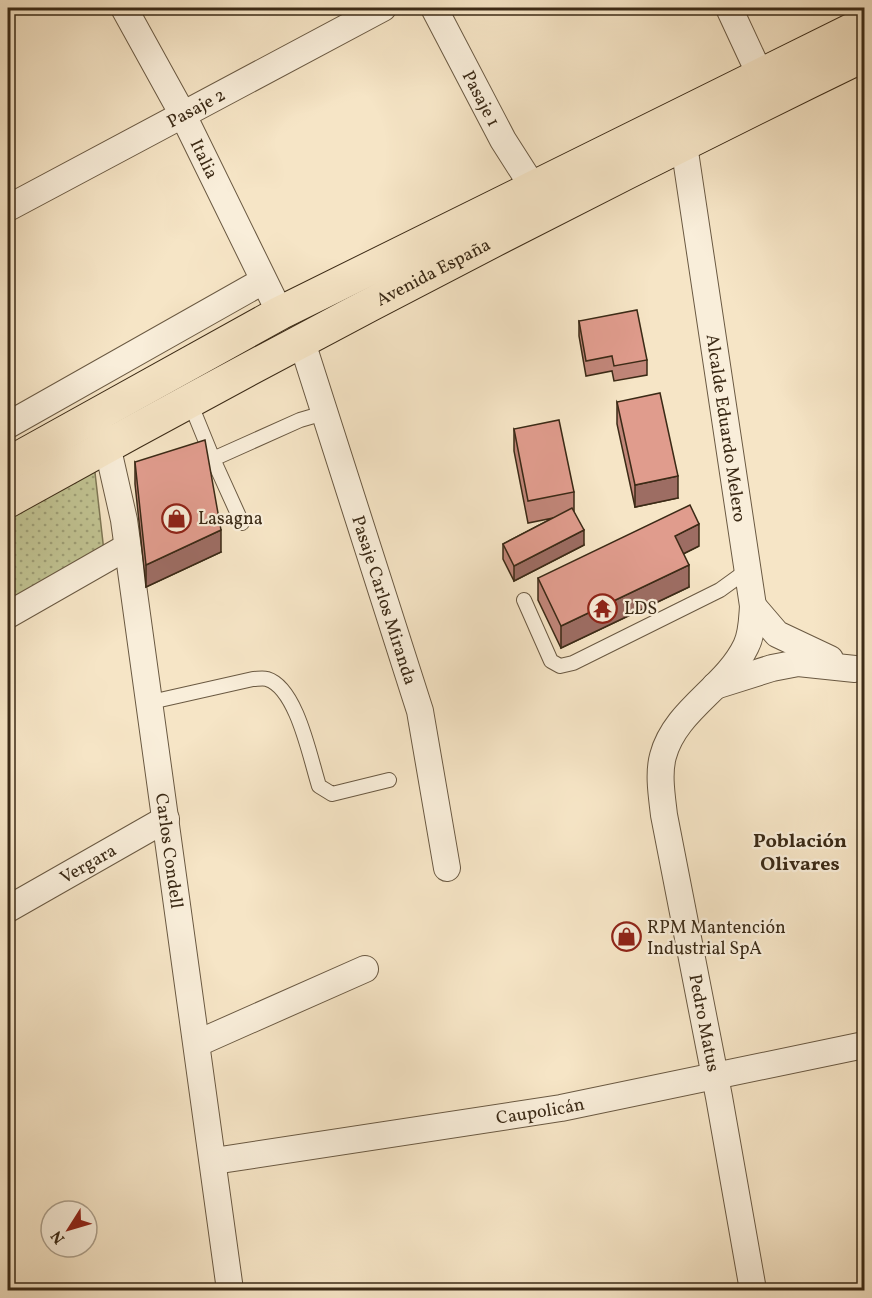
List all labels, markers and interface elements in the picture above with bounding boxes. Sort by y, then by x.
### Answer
street label: Pasaje 1 [455,67,505,132]
street label: Pasaje 2 [163,83,230,135]
street label: Italia [183,135,223,184]
street label: Avenida España [372,233,495,313]
street label: Alcalde Eduardo Melero [698,333,751,524]
shop icon: Lasagna [161,502,193,534]
place label: Lasagna [198,507,263,532]
street label: Pasaje Carlos Miranda [344,513,422,688]
temple icon: LDS [587,592,619,624]
place label: LDS [624,597,657,622]
street label: Carlos Condell [148,792,188,910]
district label: Población Olivares [753,828,847,879]
street label: Vergara [56,839,122,891]
place label: RPM Mantención Industrial SpA [647,916,786,962]
shop icon: RPM Mantención Industrial SpA [610,921,642,953]
street label: Pedro Matus [681,972,725,1074]
street label: Caupolicán [494,1092,587,1132]
north arrow [39,1199,99,1259]
text: N [46,1225,71,1248]

